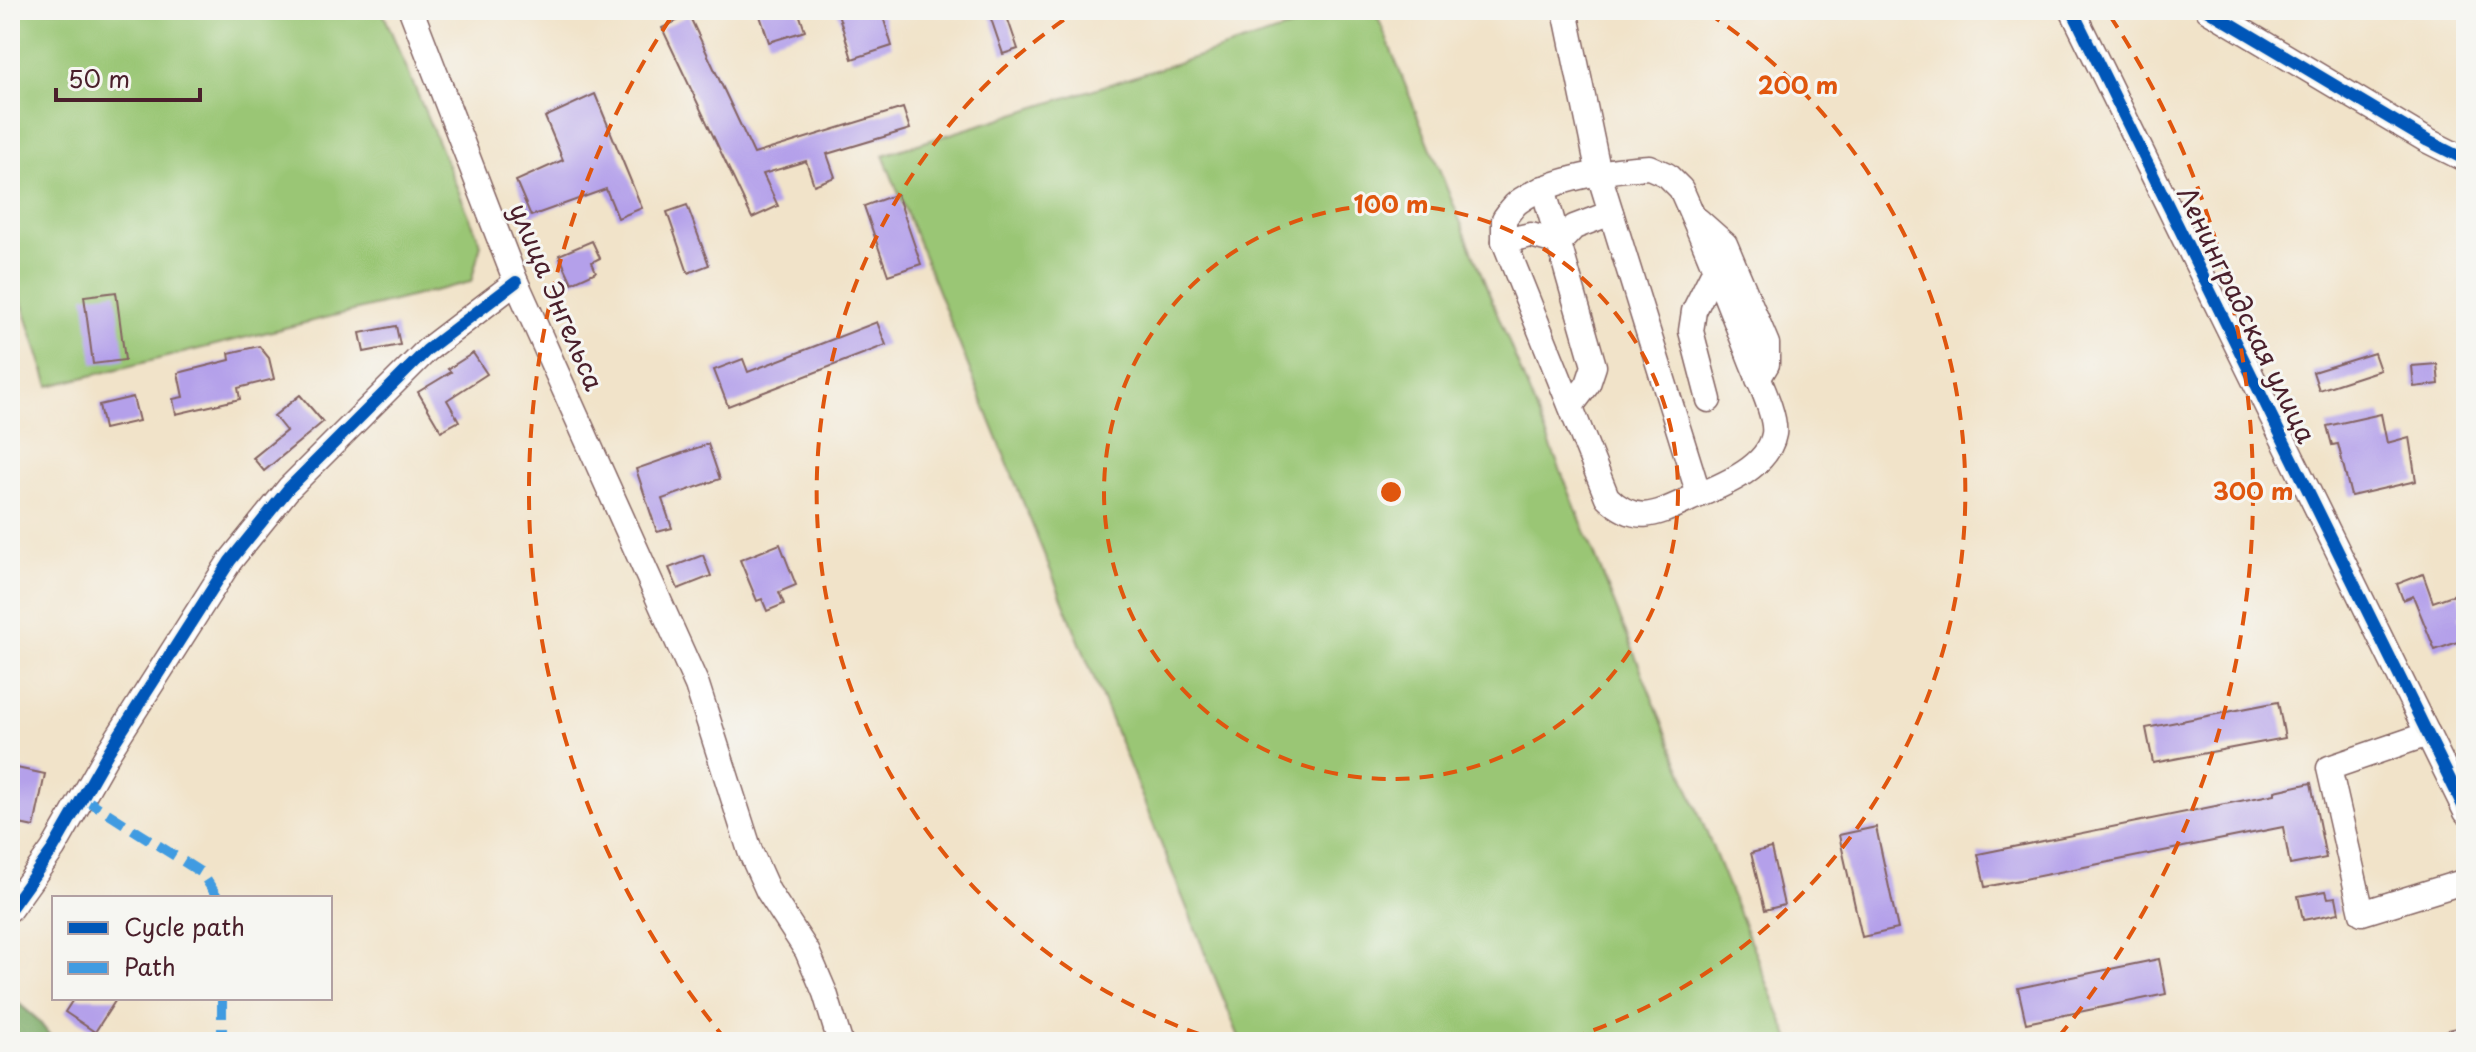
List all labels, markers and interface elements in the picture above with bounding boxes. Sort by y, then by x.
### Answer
scale bar [56,52,200,102]
text: 50 m [68,60,130,96]
text: 200 m [1758,66,1838,102]
street label: Ленинградская улица [2168,179,2327,450]
text: 100 m [1354,185,1428,221]
street label: улица Энгельса [500,197,615,397]
text: 300 m [2212,472,2294,508]
centre of rings [1377,478,1405,506]
legend [52,896,332,1000]
text: Cycle path [124,908,245,944]
text: Path [124,948,176,984]

